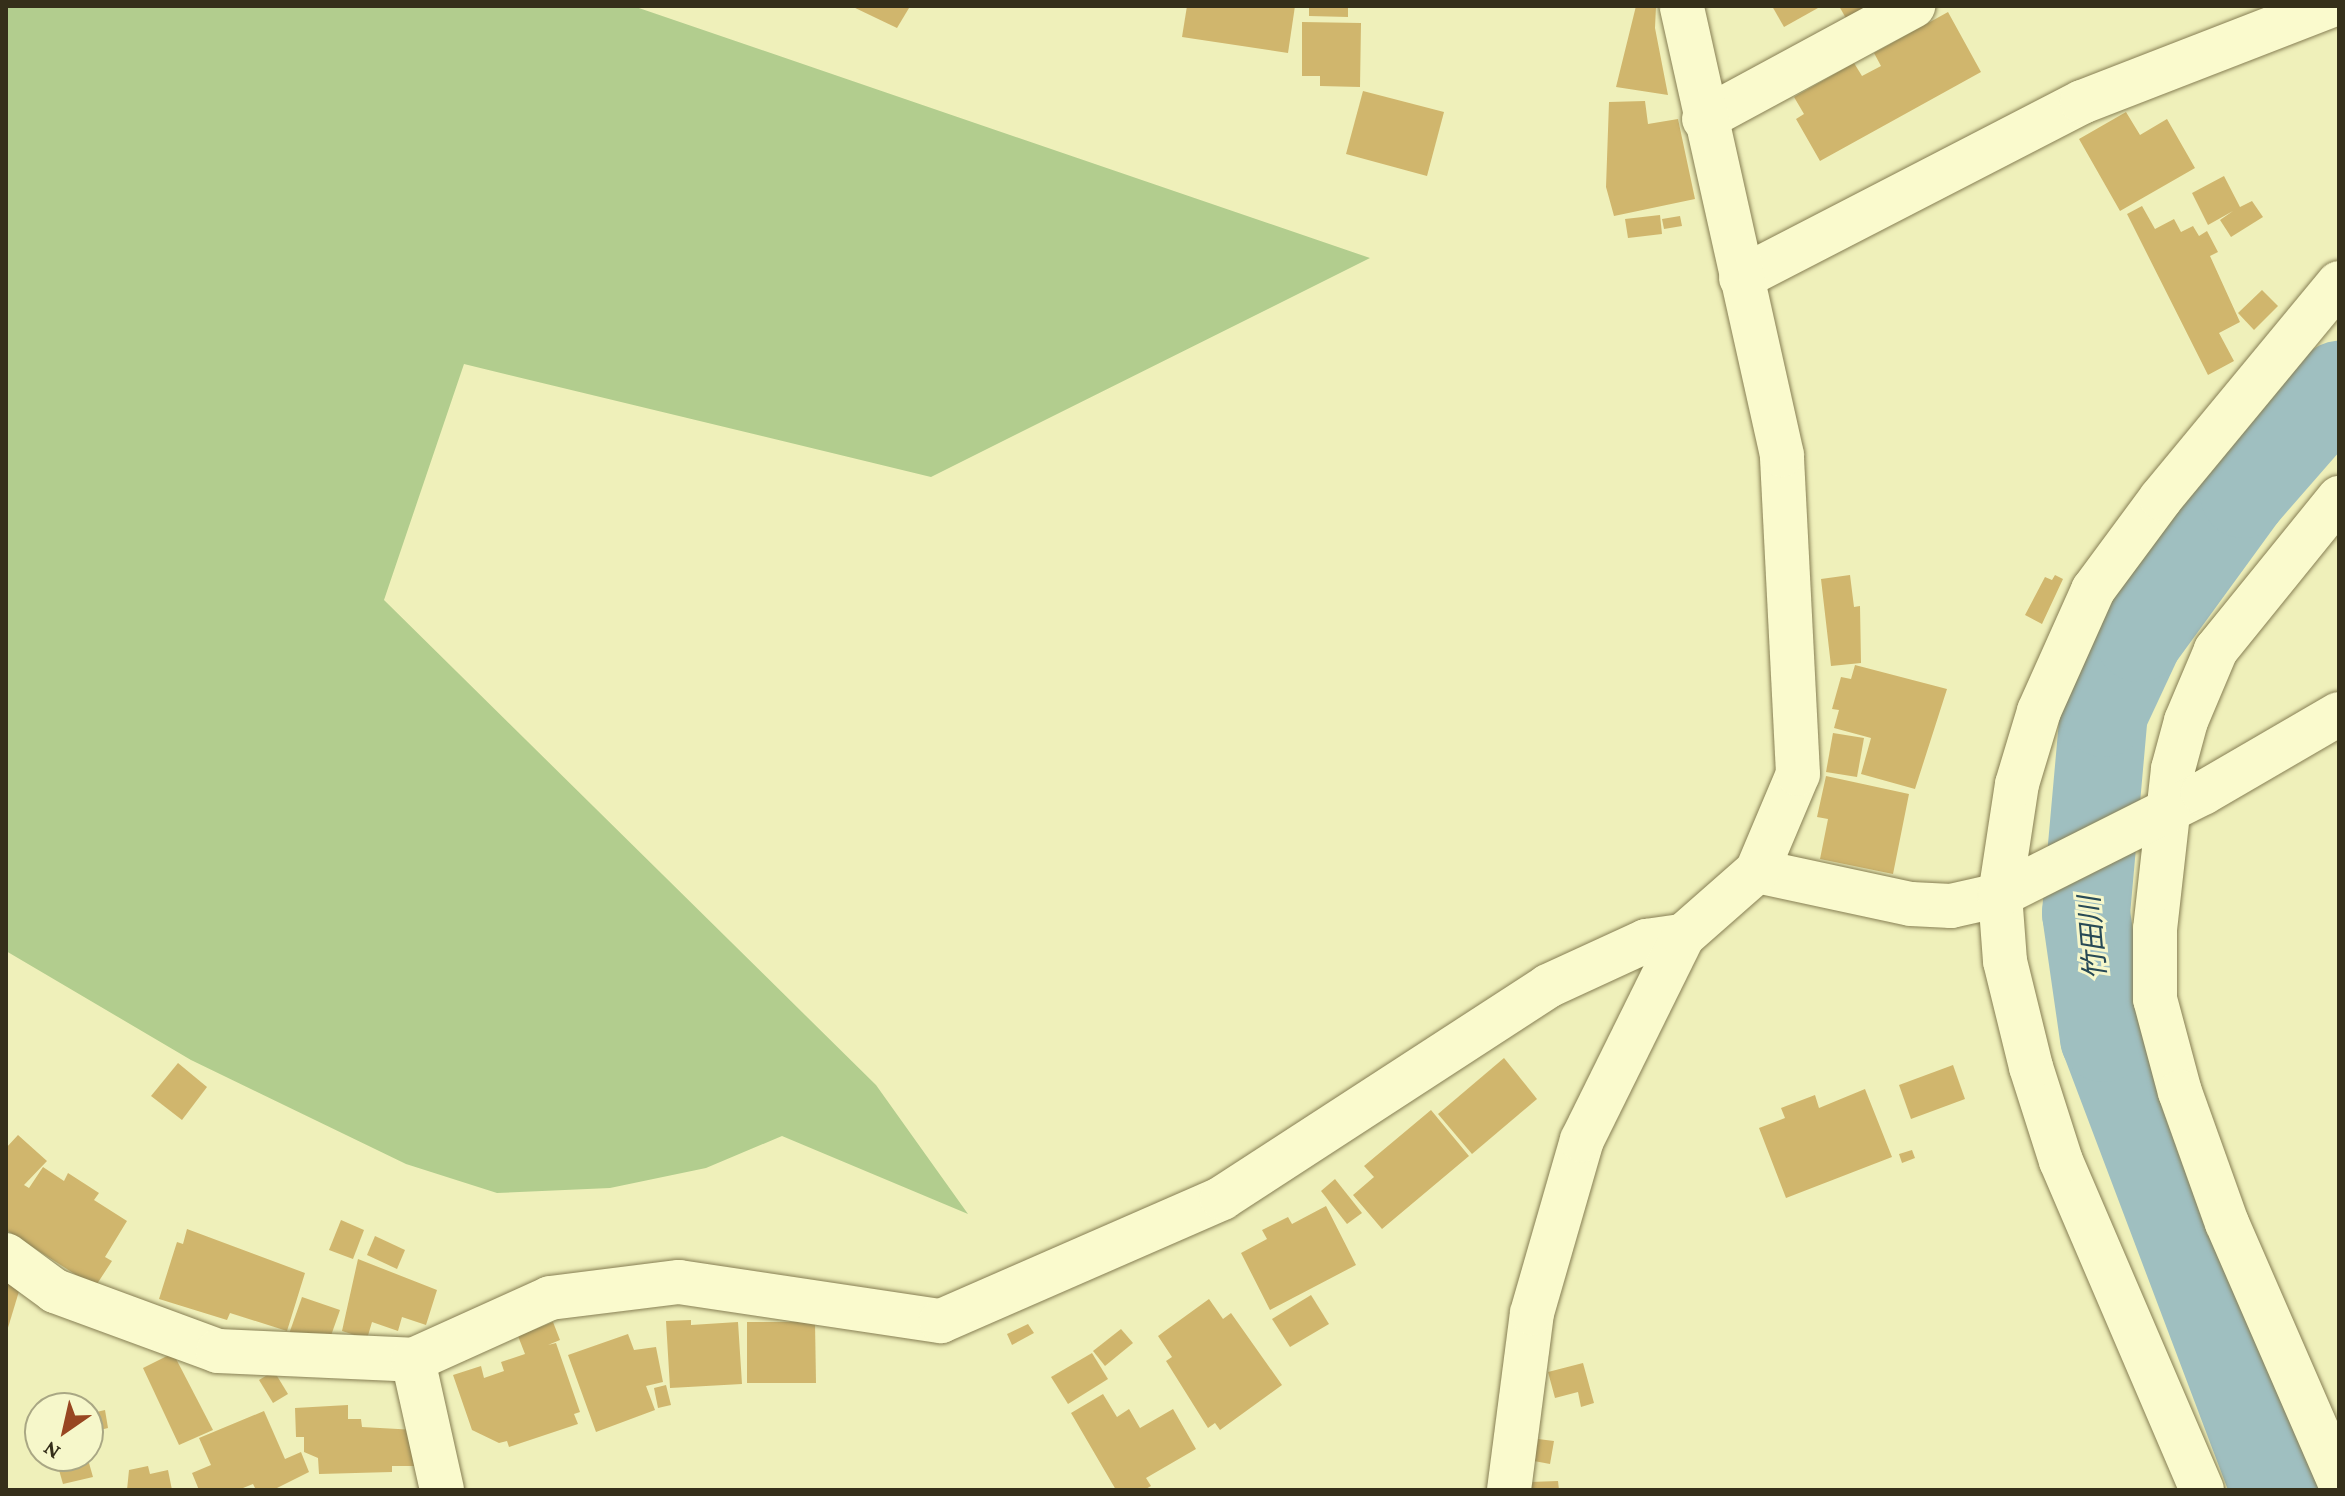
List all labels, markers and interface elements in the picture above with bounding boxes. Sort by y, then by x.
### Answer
water label: 竹田川 [2073,895,2113,981]
north arrow [24,1392,104,1472]
text: N [38,1436,65,1465]

